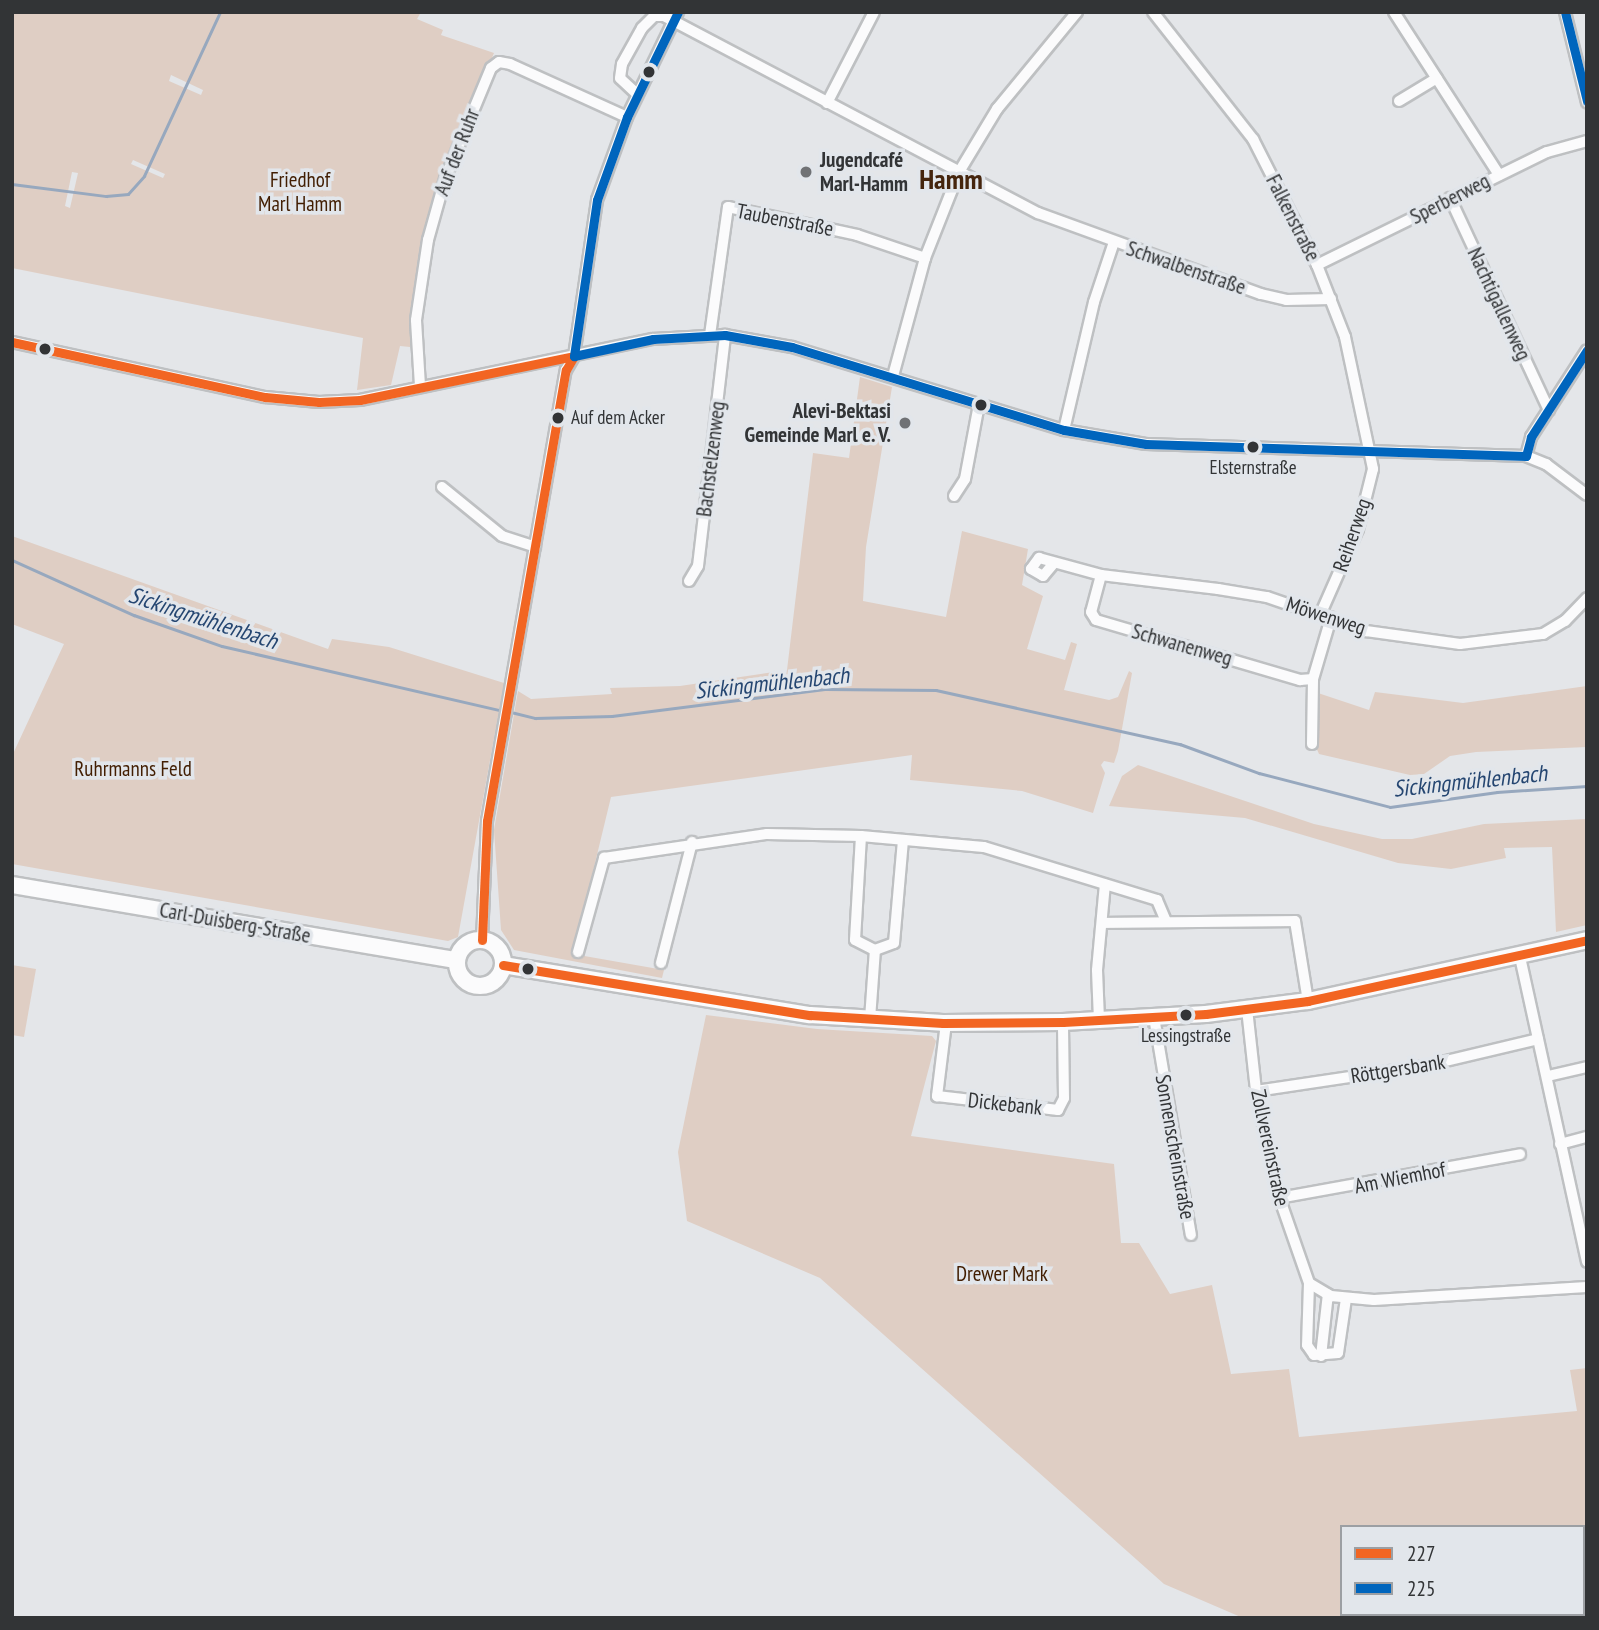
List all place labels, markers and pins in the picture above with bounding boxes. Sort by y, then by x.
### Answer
unlabelled marker [642,65,656,79]
place label: Jugendcafé Marl-Hamm [820,147,908,197]
marker: Jugendcafé Marl-Hamm [798,164,814,180]
unlabelled marker [38,342,52,356]
place label: Alevi-Bektasi Gemeinde Marl e. V. [743,398,891,448]
unlabelled marker [974,398,988,412]
place label: Auf dem Acker [571,407,665,429]
marker: Auf dem Acker [551,411,565,425]
marker: Alevi-Bektasi Gemeinde Marl e. V. [897,415,913,431]
marker: Elsternstraße [1246,440,1260,454]
place label: Elsternstraße [1209,457,1297,479]
unlabelled marker [521,962,535,976]
marker: Lessingstraße [1179,1008,1193,1022]
place label: Lessingstraße [1141,1025,1231,1047]

